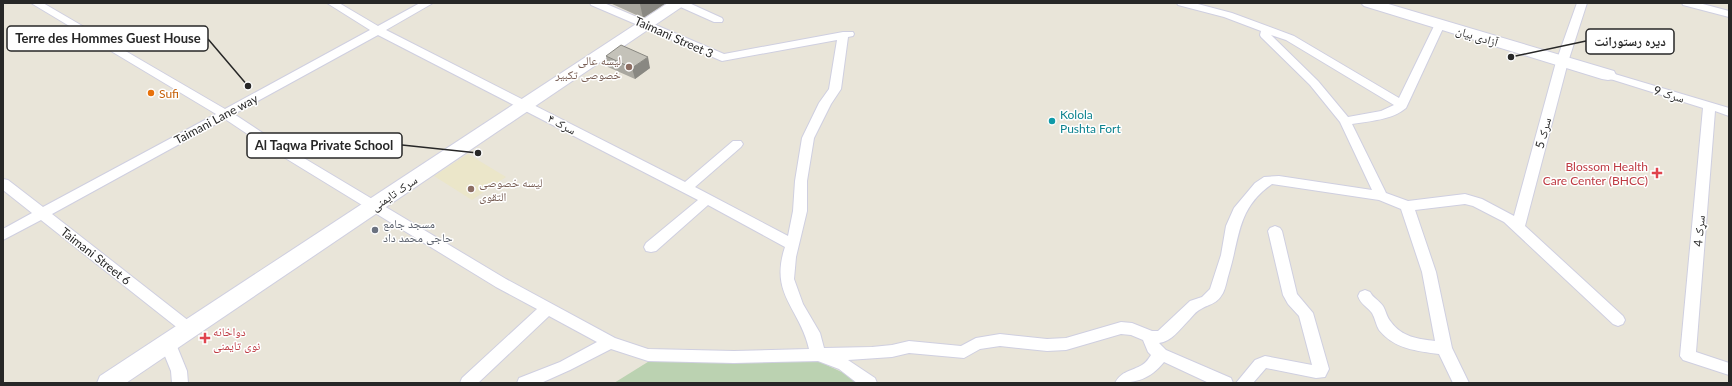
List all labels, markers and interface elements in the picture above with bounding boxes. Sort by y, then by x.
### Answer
street label: Taimani Street 3 [632,13,716,61]
street label: آزادی بیان [1454,22,1501,50]
callout: Terre des Hommes Guest House [7,26,208,51]
callout: دیره رستورانت [1586,29,1674,54]
text: Terre des Hommes Guest House [15,30,201,46]
text: دیره رستورانت [1594,33,1666,49]
place label: لیسه عالی خصوصی تکبیر [554,53,621,82]
marker: لیسه عالی خصوصی تکبیر [624,62,634,72]
street label: سرک 9 [1652,82,1686,106]
place label: Sufi [159,86,179,101]
marker: Sufi [146,88,156,98]
street label: Taimani Lane way [172,90,261,147]
place label: Kolola Pushta Fort [1060,107,1121,136]
street label: سرک ۴ [545,110,579,138]
marker: Kolola Pushta Fort [1047,116,1057,126]
street label: سرک 5 [1532,116,1554,150]
callout: Al Taqwa Private School [247,133,402,158]
text: Al Taqwa Private School [254,137,393,153]
place label: Blossom Health Care Center (BHCC) [1543,159,1648,188]
marker: Blossom Health Care Center (BHCC) [1651,167,1663,179]
street label: سرک تایمنی [368,172,420,214]
place label: لیسه خصوصی التقوی [479,175,543,204]
marker: لیسه خصوصی التقوی [466,184,476,194]
street label: سړک 4 [1690,215,1709,247]
place label: مسجد جامع حاجی محمد داد [383,216,453,245]
street label: Taimani Street 6 [58,224,134,288]
marker: مسجد جامع حاجی محمد داد [370,225,380,235]
place label: دواخانه نوی تایمنی [213,324,260,353]
marker: دواخانه نوی تایمنی [200,333,210,343]

